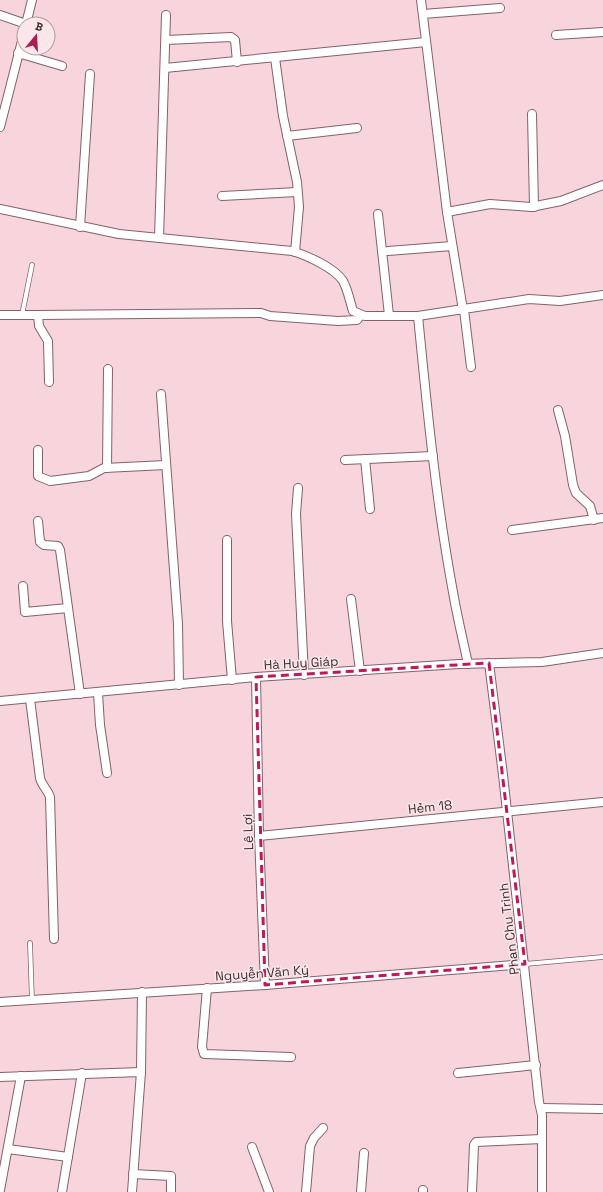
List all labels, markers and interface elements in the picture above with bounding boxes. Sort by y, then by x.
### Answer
north arrow [16,16,56,56]
text: B [33,19,45,34]
street label: Hà Huy Giáp [263,653,339,673]
street label: Hẻm 18 [407,796,453,818]
street label: Lê Lợi [239,813,257,851]
street label: Phan Chu Trinh [495,882,523,976]
street label: Nguyễn Văn Ký [215,961,309,985]

